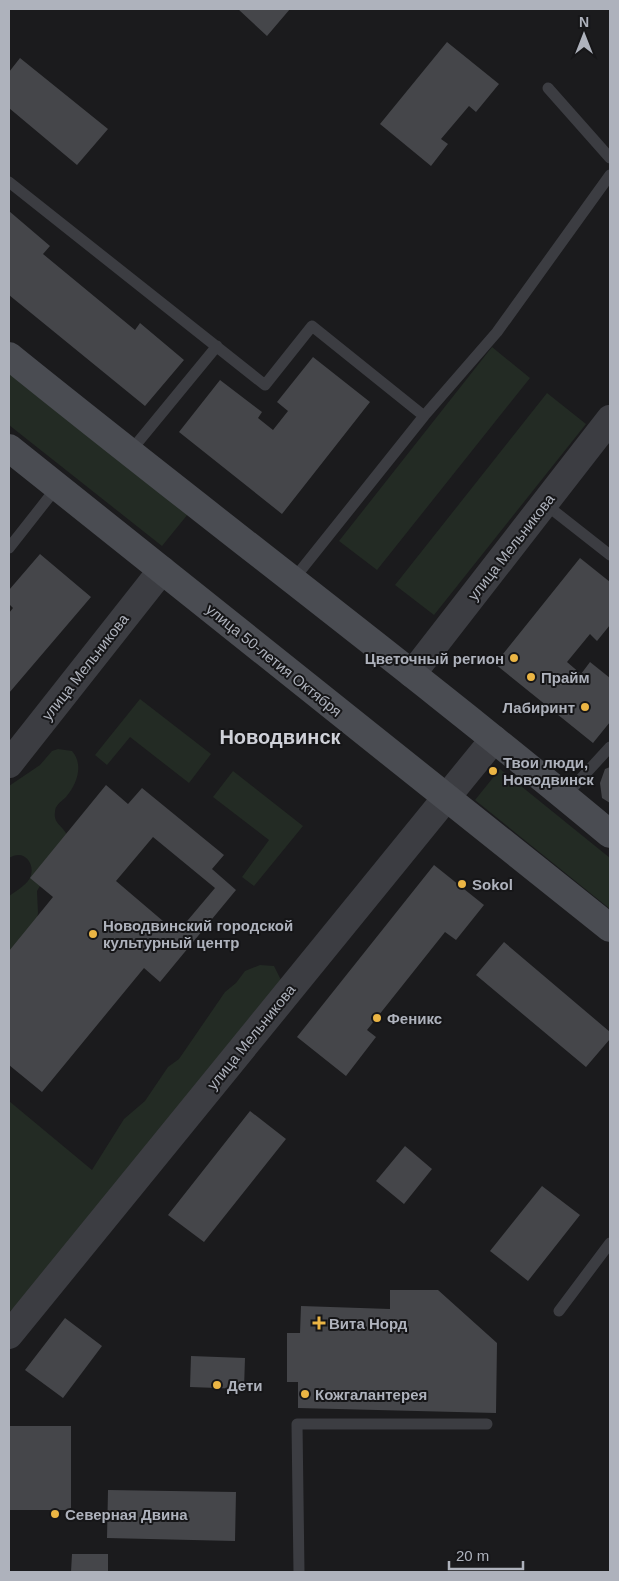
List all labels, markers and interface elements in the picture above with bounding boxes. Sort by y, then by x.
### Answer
north arrow [559,10,609,60]
text: N [579,14,589,30]
street label: улица Мельникова [464,490,558,604]
street label: улица 50-летия Октября [203,600,345,720]
street label: улица Мельникова [38,610,132,724]
place label: Цветочный регион [365,650,504,667]
marker: Цветочный регион [508,652,520,664]
place label: Прайм [541,669,590,686]
marker: Прайм [525,671,537,683]
place label: Лабиринт [502,699,575,716]
marker: Лабиринт [579,701,591,713]
district label: Новодвинск [219,726,342,748]
place label: Твои люди, Новодвинск [503,754,594,788]
marker: Твои люди, Новодвинск [487,765,499,777]
place label: Sokol [472,876,513,893]
marker: Sokol [456,878,468,890]
place label: Новодвинский городской культурный центр [103,917,293,951]
marker: Новодвинский городской культурный центр [87,928,99,940]
street label: улица Мельникова [203,980,299,1093]
place label: Феникс [387,1010,442,1027]
marker: Феникс [371,1012,383,1024]
place label: Вита Норд [329,1315,408,1332]
marker: Вита Норд [313,1317,325,1329]
place label: Дети [227,1377,263,1394]
marker: Дети [211,1379,223,1391]
place label: Кожгалантерея [315,1386,427,1403]
marker: Кожгалантерея [299,1388,311,1400]
place label: Северная Двина [65,1506,188,1523]
marker: Северная Двина [49,1508,61,1520]
scale bar [449,1538,523,1570]
text: 20 m [456,1547,489,1564]

